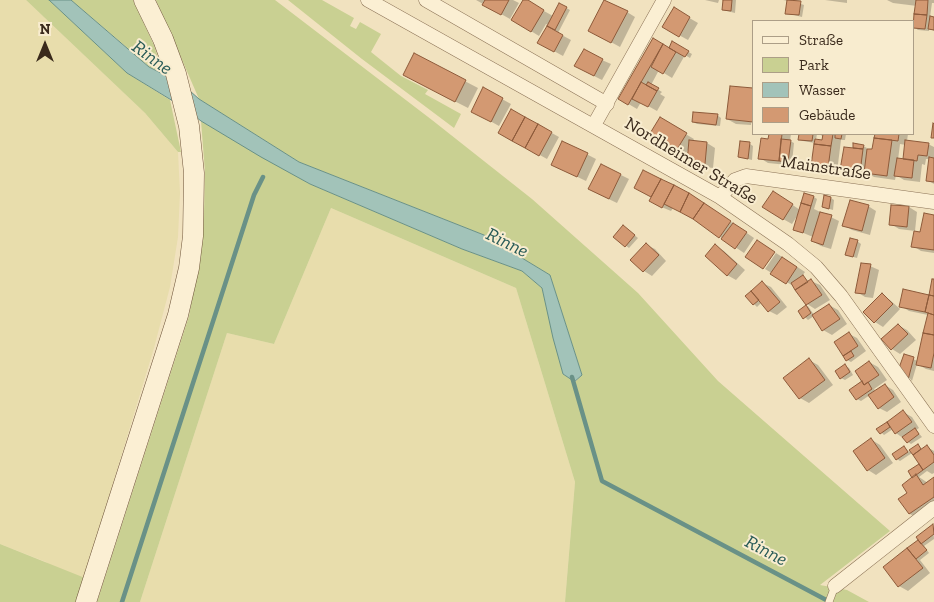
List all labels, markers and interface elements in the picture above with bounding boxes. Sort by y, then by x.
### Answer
north arrow [20,20,70,70]
legend [752,20,914,135]
text: N [40,21,50,38]
text: Straße [799,31,843,49]
water label: Rinne [127,36,177,80]
text: Park [799,56,829,74]
text: Wasser [799,81,846,99]
text: Gebäude [799,106,855,124]
street label: Nordheimer Straße [621,113,761,209]
street label: Mainstraße [780,151,872,185]
water label: Rinne [482,223,532,263]
water label: Rinne [741,531,791,571]

